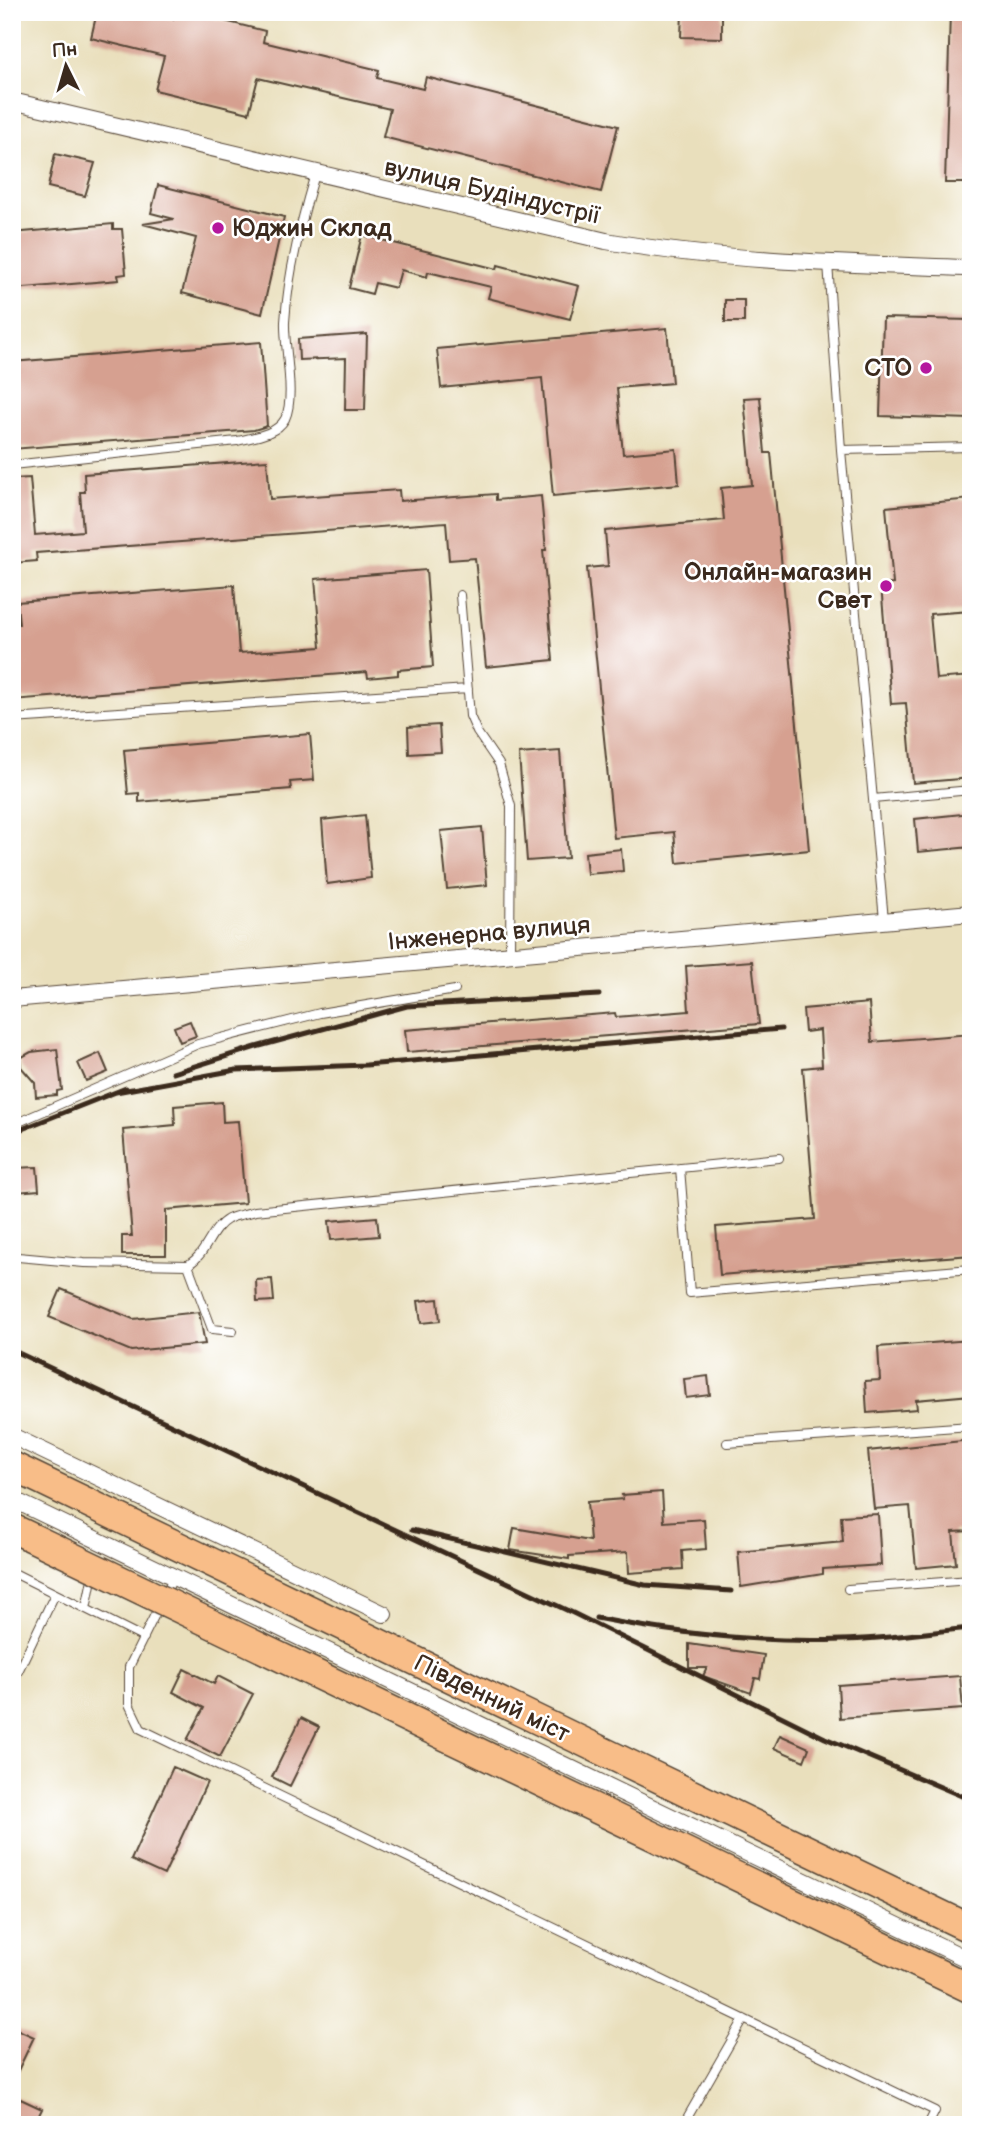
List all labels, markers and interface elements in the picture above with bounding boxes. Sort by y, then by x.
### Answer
north arrow [32,32,102,102]
text: Пн [51,38,78,63]
street label: вулиця Будіндустрії [381,153,604,231]
place label: Юджин Склад [232,214,392,243]
marker: Юджин Склад [210,220,226,236]
place label: СТО [864,354,912,383]
marker: СТО [918,360,934,376]
place label: Онлайн-магазин Свет [684,558,873,615]
marker: Онлайн-магазин Свет [878,578,894,594]
street label: Інженерна вулиця [387,910,592,957]
street label: Південний міст [409,1648,574,1749]

